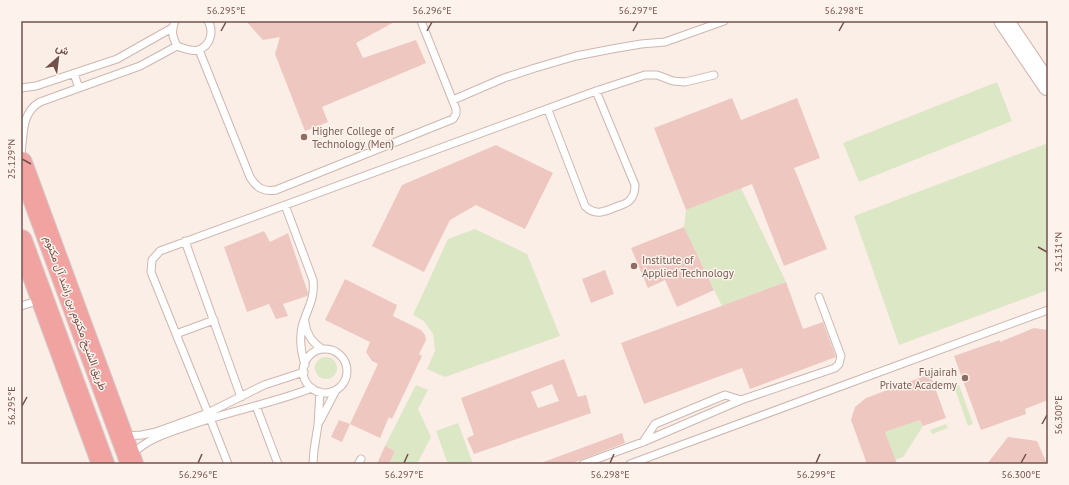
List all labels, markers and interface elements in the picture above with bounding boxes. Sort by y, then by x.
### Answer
text: 56.295°E [207,4,246,17]
text: 56.296°E [413,4,452,17]
text: 56.297°E [619,4,658,17]
text: 56.298°E [825,4,864,17]
north arrow [38,38,78,78]
text: ش [54,40,72,58]
place label: Higher College of Technology (Men) [312,124,394,151]
marker: Higher College of Technology (Men) [299,132,309,142]
text: 25.129°N [5,139,18,179]
text: 25.131°N [1052,232,1065,272]
street label: طريق الشيخ مكتوم بن راشد آل مكتوم [41,234,111,393]
place label: Institute of Applied Technology [642,253,735,280]
marker: Institute of Applied Technology [629,261,639,271]
place label: Fujairah Private Academy [880,365,958,392]
marker: Fujairah Private Academy [960,373,970,383]
text: 56.295°E [5,387,18,426]
text: 56.300°E [1052,396,1065,435]
text: 56.296°E [179,468,218,481]
text: 56.297°E [385,468,424,481]
text: 56.298°E [591,468,630,481]
text: 56.299°E [797,468,836,481]
text: 56.300°E [1002,468,1041,481]

